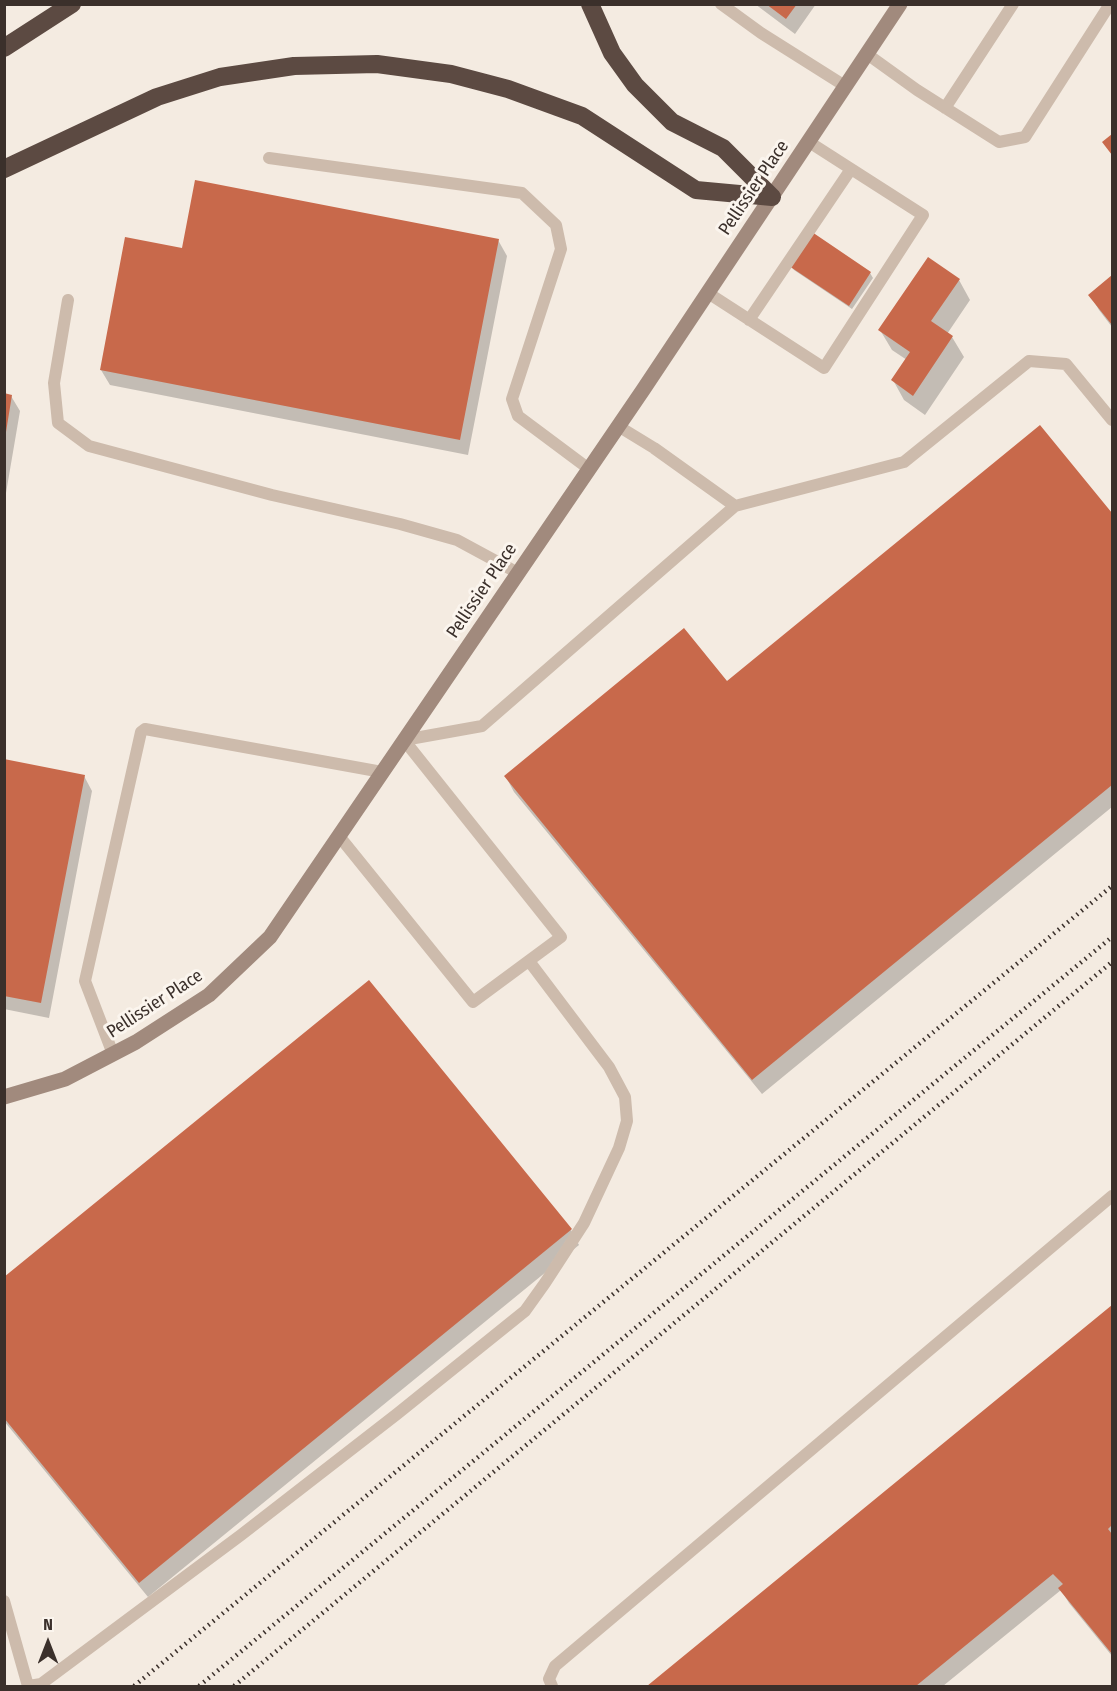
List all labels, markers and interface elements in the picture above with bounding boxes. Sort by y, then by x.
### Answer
street label: Pellissier Place [714,136,794,240]
street label: Pellissier Place [442,539,522,643]
street label: Pellissier Place [103,965,207,1043]
north arrow [18,1613,78,1673]
text: N [43,1615,53,1634]

